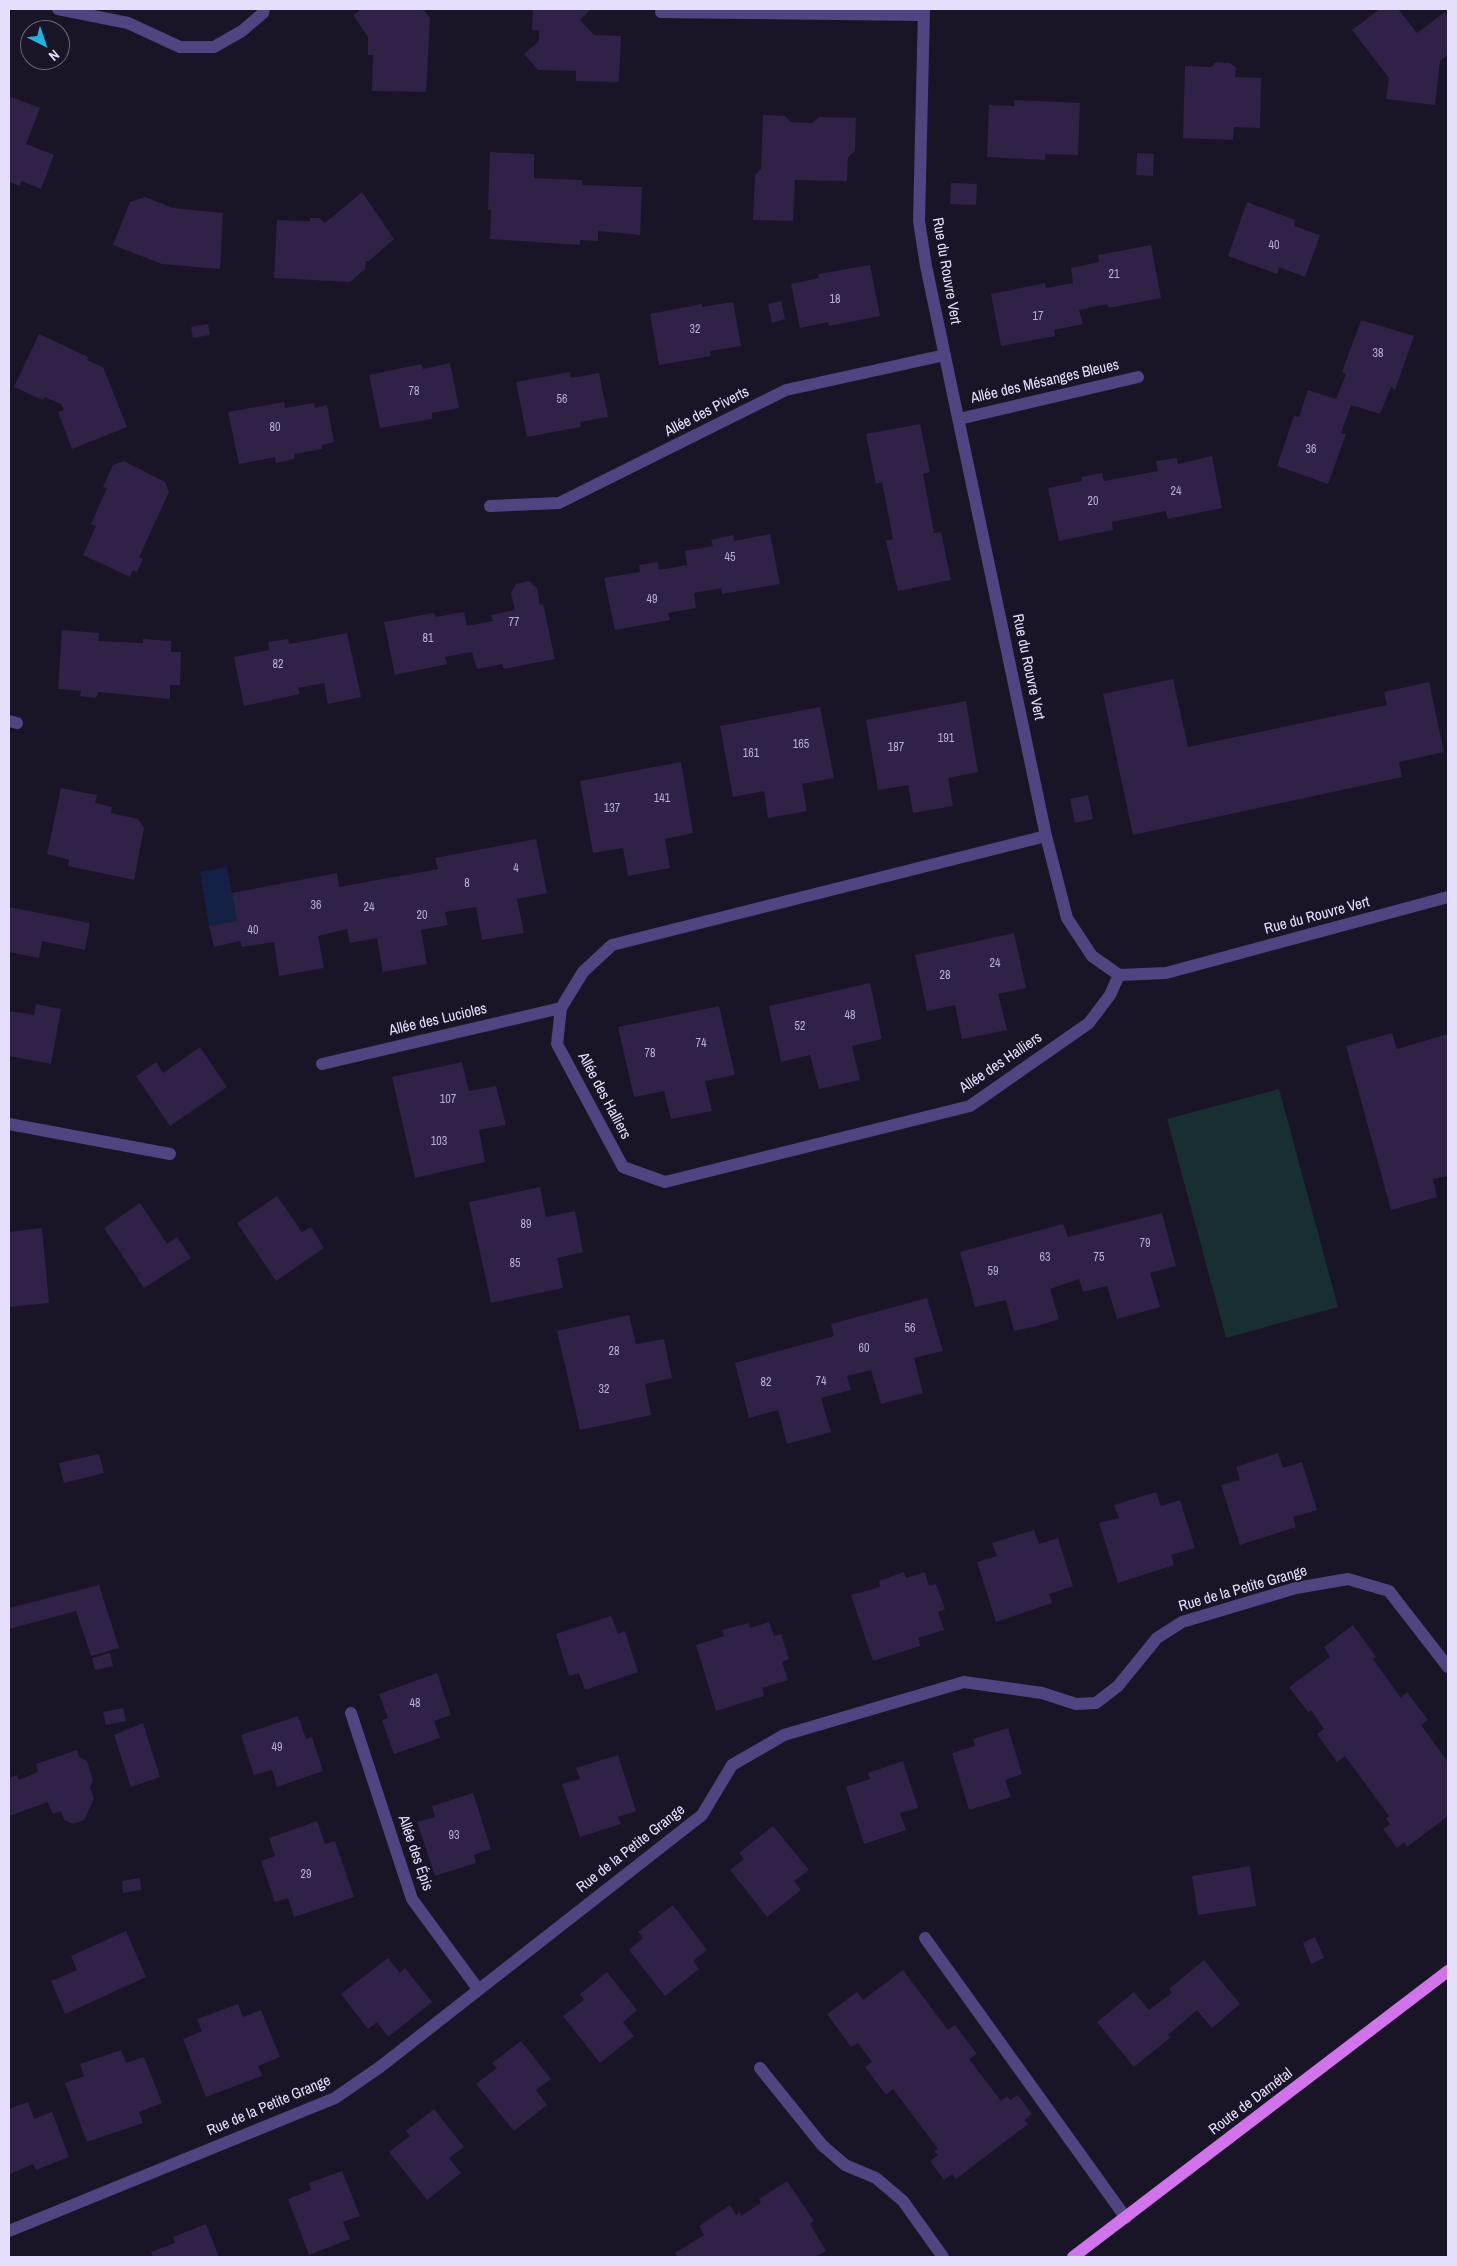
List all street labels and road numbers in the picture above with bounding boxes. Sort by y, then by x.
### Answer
street label: Rue du Rouvre Vert [928,216,964,326]
street label: Allée des Mésanges Bleues [969,356,1121,408]
street label: Allée des Piverts [662,383,752,441]
street label: Rue du Rouvre Vert [1008,612,1048,722]
street label: Rue du Rouvre Vert [1262,893,1372,939]
street label: Allée des Lucioles [387,1000,489,1040]
street label: Allée des Halliers [956,1029,1046,1097]
street label: Allée des Halliers [574,1050,634,1142]
street label: Rue de la Petite Grange [1177,1562,1309,1616]
street label: Rue de la Petite Grange [573,1801,689,1897]
street label: Allée des Épis [394,1813,436,1893]
street label: Route de Darnétal [1206,2065,1296,2139]
street label: Rue de la Petite Grange [204,2072,334,2140]

